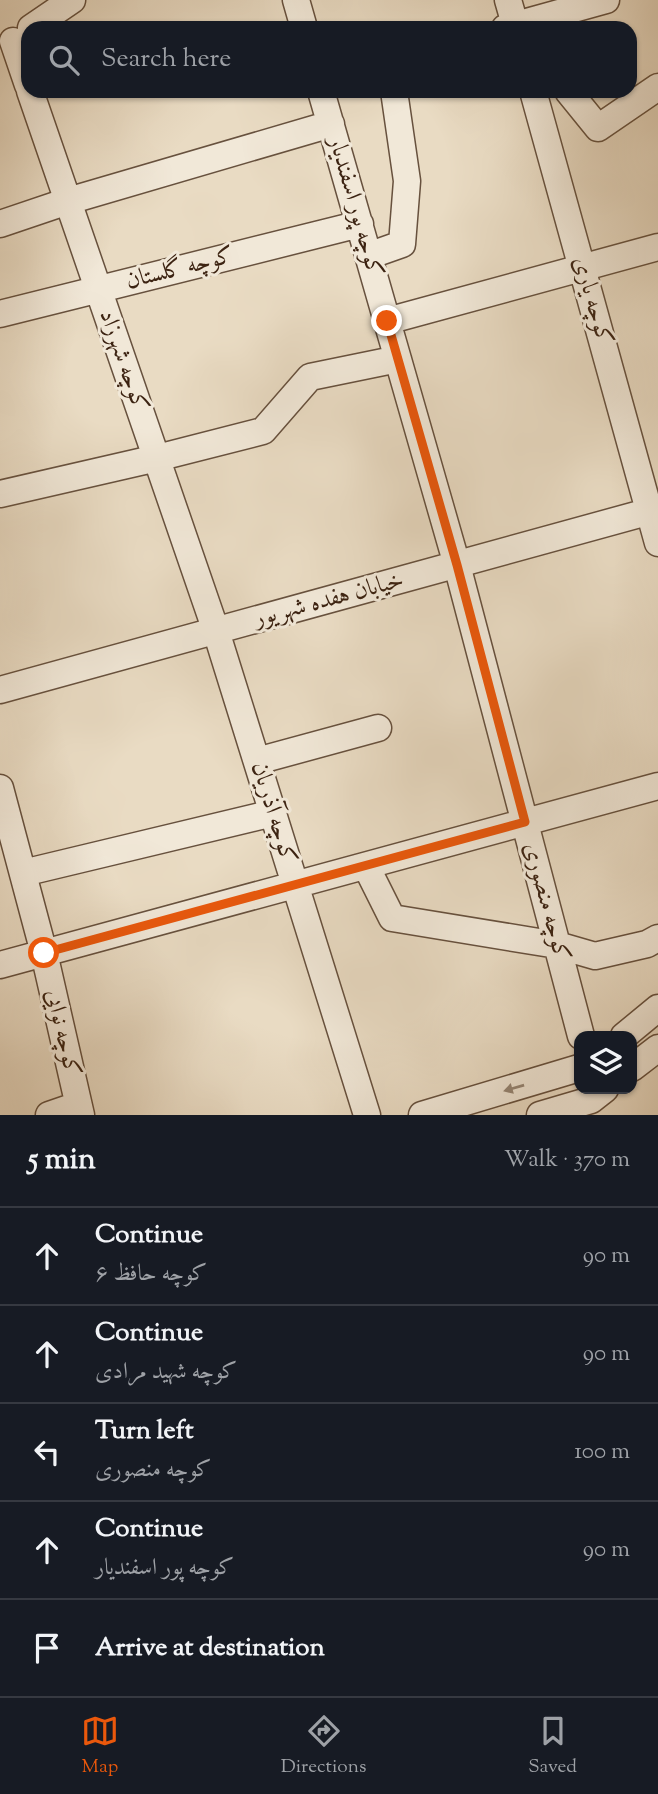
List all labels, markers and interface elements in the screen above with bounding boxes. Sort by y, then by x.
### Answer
search box [21,21,637,98]
icon: search [45,41,83,79]
text: Search here [101,41,231,78]
street label: کوچه پور اسفندیار [318,131,391,281]
street label: کوچه گلستان [122,239,238,299]
street label: کوچه یاری [563,253,621,349]
street label: کوچه شهرزاد [90,305,156,417]
route end [371,305,402,336]
street label: خیابان هفده شهریور [248,564,408,637]
street label: کوچه آذریان [241,758,305,868]
street label: کوچه منصوری [514,839,578,965]
route start [28,937,59,968]
street label: کوچه نوایی [35,986,89,1080]
map controls [574,1031,637,1094]
button: layers [574,1031,637,1094]
one-way arrow [503,1083,524,1093]
text: 5 min [28,1139,96,1182]
text: Walk · 370 m [504,1144,630,1177]
text: Continue [95,1217,203,1254]
icon: ahead [28,1237,66,1275]
text: 90 m [583,1240,630,1273]
text: کوچه حافظ ۶ [95,1258,207,1291]
text: Continue [95,1315,203,1352]
icon: ahead [28,1335,66,1373]
text: 90 m [583,1338,630,1371]
text: کوچه شهید مرادی [95,1356,237,1389]
text: Turn left [95,1413,194,1450]
icon: left [28,1433,66,1471]
text: 100 m [574,1436,630,1469]
text: کوچه منصوری [95,1454,212,1487]
text: Continue [95,1511,203,1548]
icon: ahead [28,1531,66,1569]
text: 90 m [583,1534,630,1567]
text: کوچه پور اسفندیار [95,1552,234,1585]
icon: arrive [28,1629,66,1667]
text: Arrive at destination [95,1630,325,1667]
tab: Map [81,1712,119,1781]
tab: Directions [281,1712,366,1781]
tab: Saved [528,1712,577,1781]

